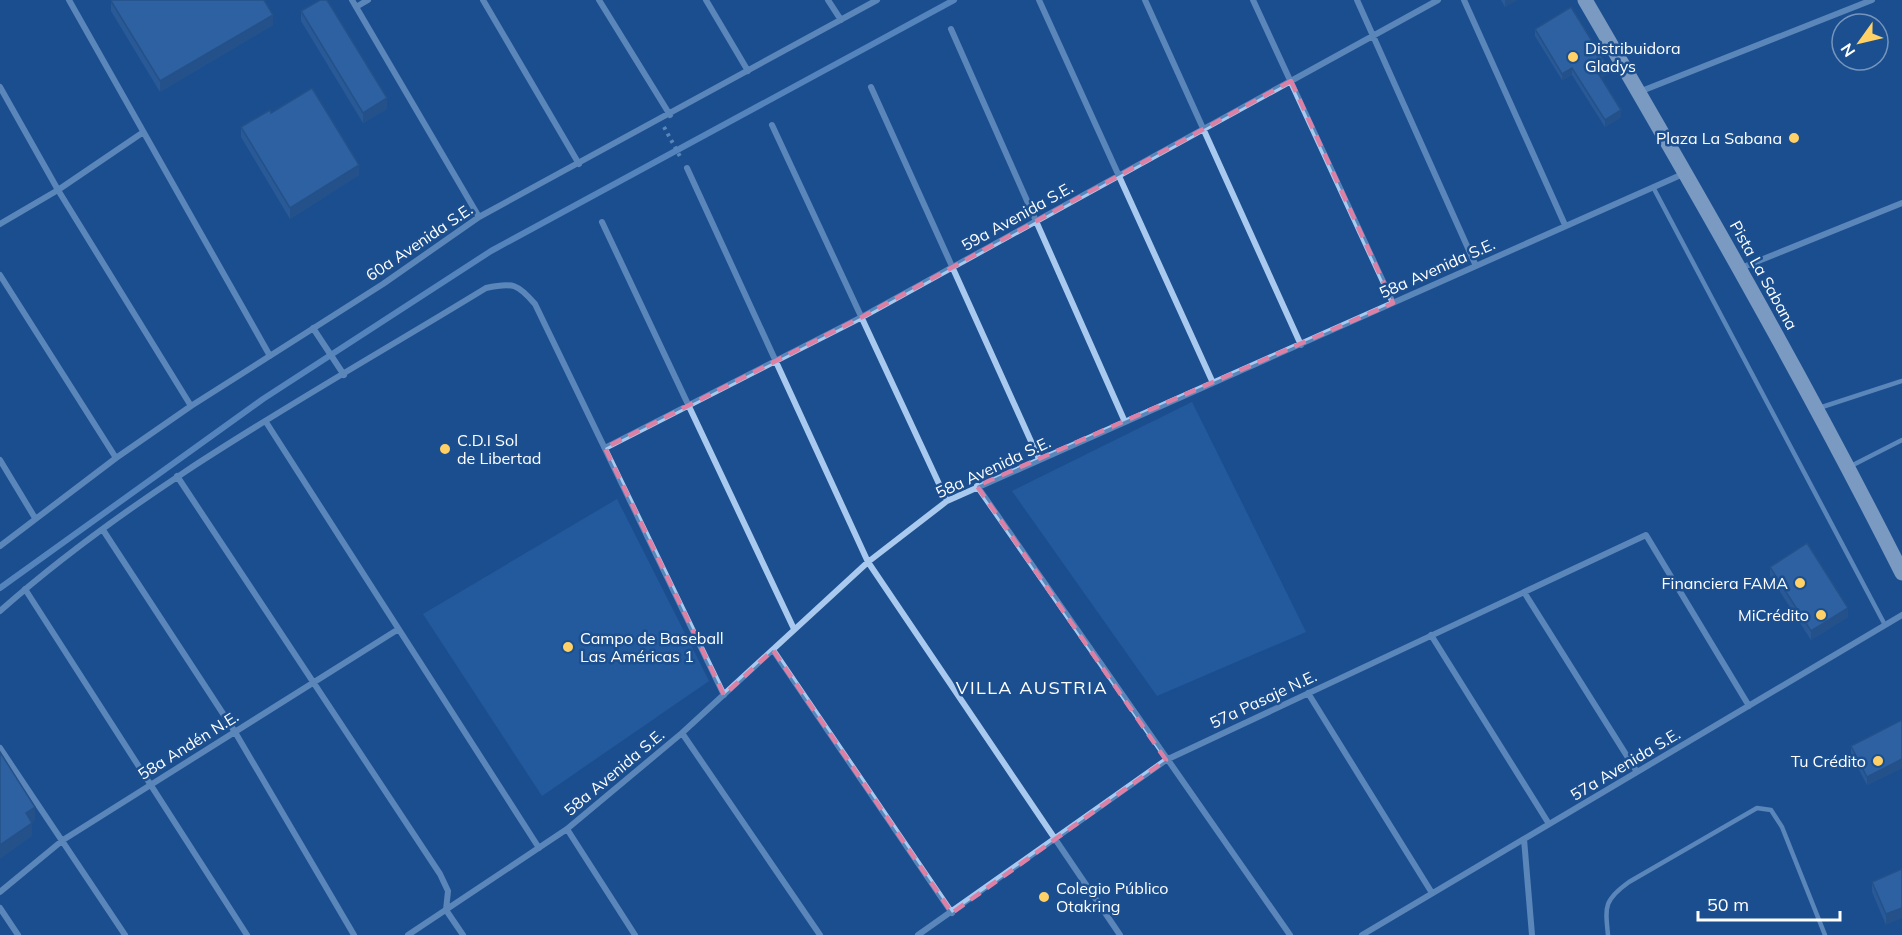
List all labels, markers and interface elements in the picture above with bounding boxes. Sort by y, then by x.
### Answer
north arrow [1830,12,1890,72]
place label: Distribuidora Gladys [1585,38,1681,76]
text: N [1836,40,1859,61]
marker: Distribuidora Gladys [1566,50,1580,64]
place label: Plaza La Sabana [1656,128,1782,148]
marker: Plaza La Sabana [1787,131,1801,145]
street label: 59a Avenida S.E. [958,177,1076,255]
street label: 60a Avenida S.E. [362,199,476,285]
street label: Pista La Sabana [1726,217,1802,333]
street label: 58a Avenida S.E. [1376,234,1498,302]
place label: C.D.I Sol de Libertad [457,430,541,468]
street label: 58a Avenida S.E. [932,432,1054,502]
marker: C.D.I Sol de Libertad [438,442,452,456]
place label: Financiera FAMA [1662,573,1788,593]
marker: Financiera FAMA [1793,576,1807,590]
place label: MiCrédito [1738,605,1809,625]
marker: MiCrédito [1814,608,1828,622]
place label: Campo de Baseball Las Américas 1 [580,628,724,666]
marker: Campo de Baseball Las Américas 1 [561,640,575,654]
street label: 57a Pasaje N.E. [1206,665,1320,733]
district label: VILLA AUSTRIA [956,676,1108,699]
street label: 58a Andén N.E. [134,706,242,784]
street label: 57a Avenida S.E. [1566,723,1684,805]
street label: 58a Avenida S.E. [560,724,668,820]
place label: Tu Crédito [1791,751,1866,771]
marker: Tu Crédito [1871,754,1885,768]
place label: Colegio Público Otakring [1056,878,1168,916]
scale bar [1698,884,1840,922]
marker: Colegio Público Otakring [1037,890,1051,904]
text: 50 m [1707,893,1749,916]

